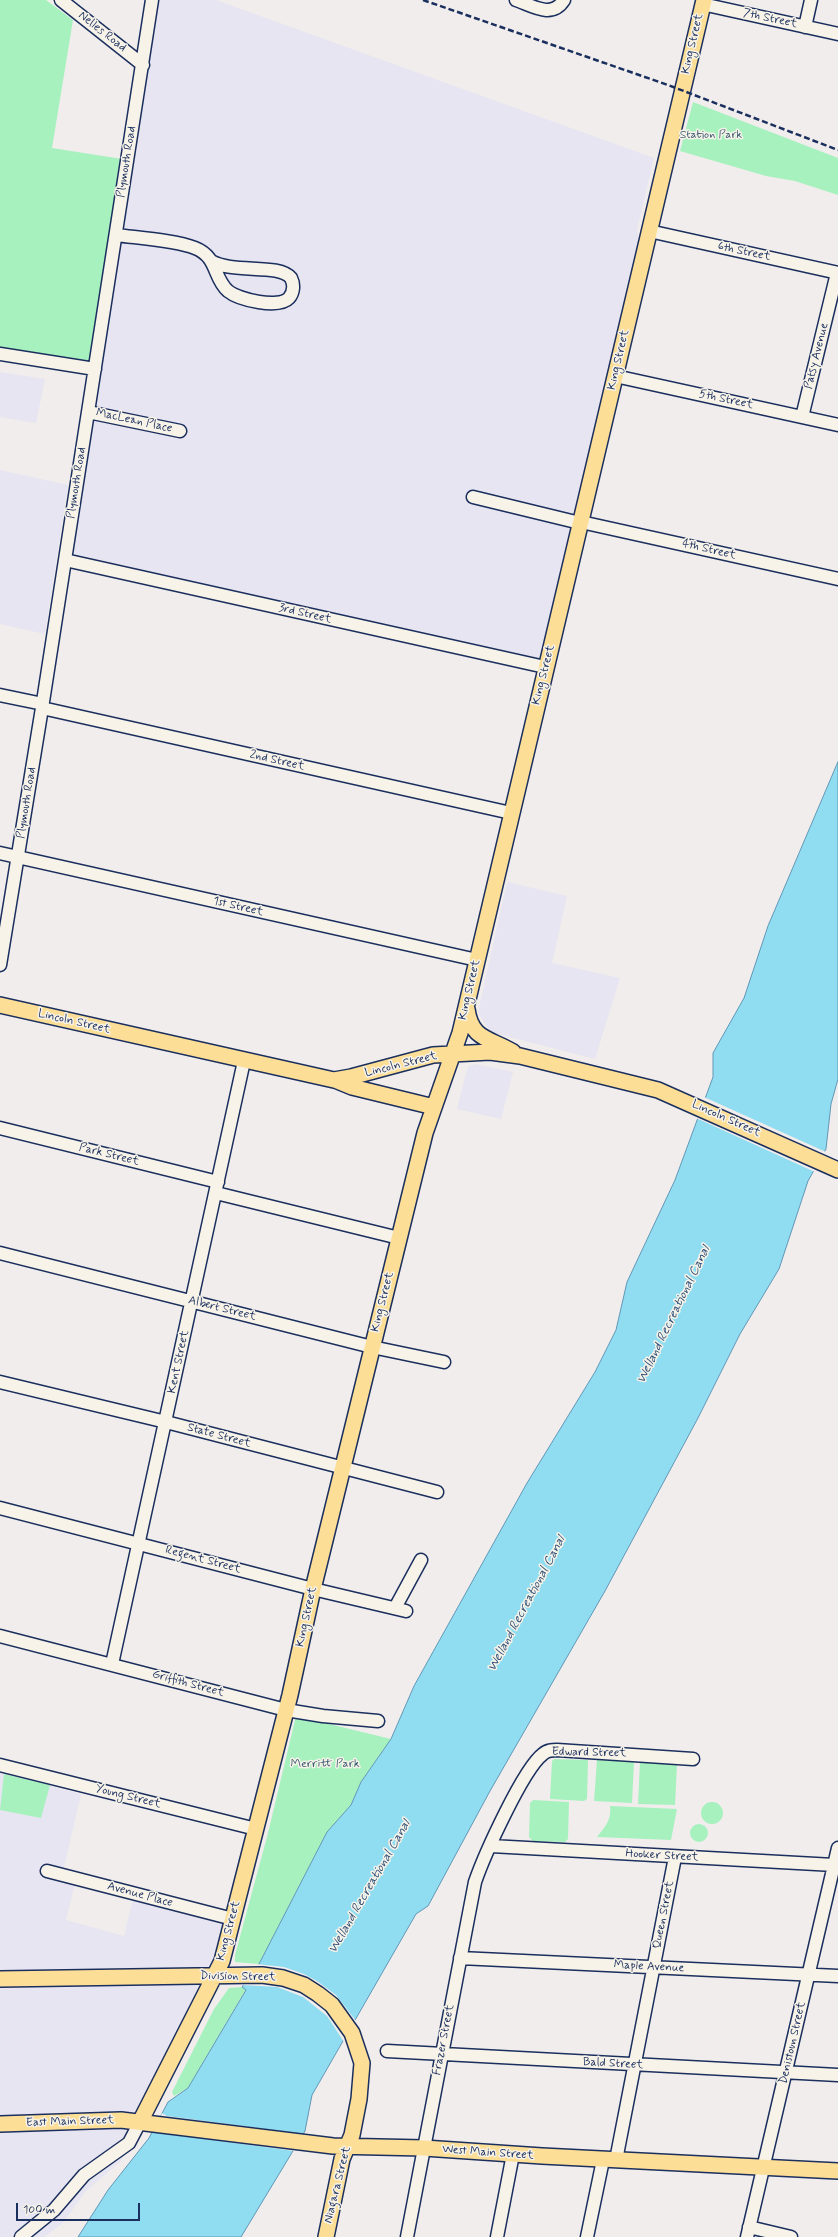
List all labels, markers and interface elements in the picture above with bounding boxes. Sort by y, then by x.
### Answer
street label: 7th Street [742,6,798,32]
street label: Nelles Road [75,9,129,55]
street label: King Street [679,12,707,76]
street label: Plymouth Road [114,125,140,199]
park label: Station Park [680,128,742,142]
street label: 6th Street [716,239,772,265]
street label: Patsy Avenue [802,321,832,391]
street label: King Street [605,328,633,392]
street label: 5th Street [698,387,754,413]
street label: MacLean Place [95,406,173,436]
street label: Plymouth Road [64,446,90,520]
street label: 4th Street [681,537,737,563]
street label: 3rd Street [277,601,333,627]
street label: King Street [530,643,558,707]
street label: 2nd Street [248,748,306,774]
street label: Plymouth Road [14,766,40,840]
street label: 1st Street [211,894,265,920]
street label: King Street [456,958,484,1022]
street label: Lincoln Street [36,1007,112,1037]
street label: Lincoln Street [363,1049,439,1081]
street label: Lincoln Street [689,1097,763,1141]
street label: Park Street [77,1141,141,1169]
water label: Welland Recreational Canal [634,1244,714,1386]
street label: King Street [369,1270,397,1334]
street label: Albert Street [187,1294,257,1324]
street label: Kent Street [165,1329,193,1395]
street label: State Street [186,1421,252,1451]
water label: Welland Recreational Canal [485,1534,569,1674]
street label: Regent Street [164,1543,242,1577]
street label: King Street [294,1585,320,1649]
street label: Griffith Street [150,1667,226,1701]
street label: Edward Street [552,1745,626,1761]
park label: Merritt Park [290,1757,360,1771]
street label: Young Street [94,1782,162,1812]
water label: Welland Recreational Canal [326,1818,414,1956]
street label: Hooker Street [625,1847,699,1865]
street label: Avenue Place [106,1879,174,1911]
street label: Queen Street [650,1880,678,1950]
street label: King Street [214,1900,244,1962]
street label: Maple Avenue [613,1958,685,1976]
street label: Division Street [200,1969,276,1985]
street label: Denistoun Street [777,2000,809,2086]
street label: Frazer Street [430,2003,458,2077]
street label: Bald Street [582,2055,644,2073]
street label: East Main Street [26,2113,114,2131]
street label: West Main Street [442,2143,534,2163]
street label: Niagara Street [321,2145,355,2225]
scale bar [18,2195,142,2221]
text: 100 m [23,2202,55,2218]

